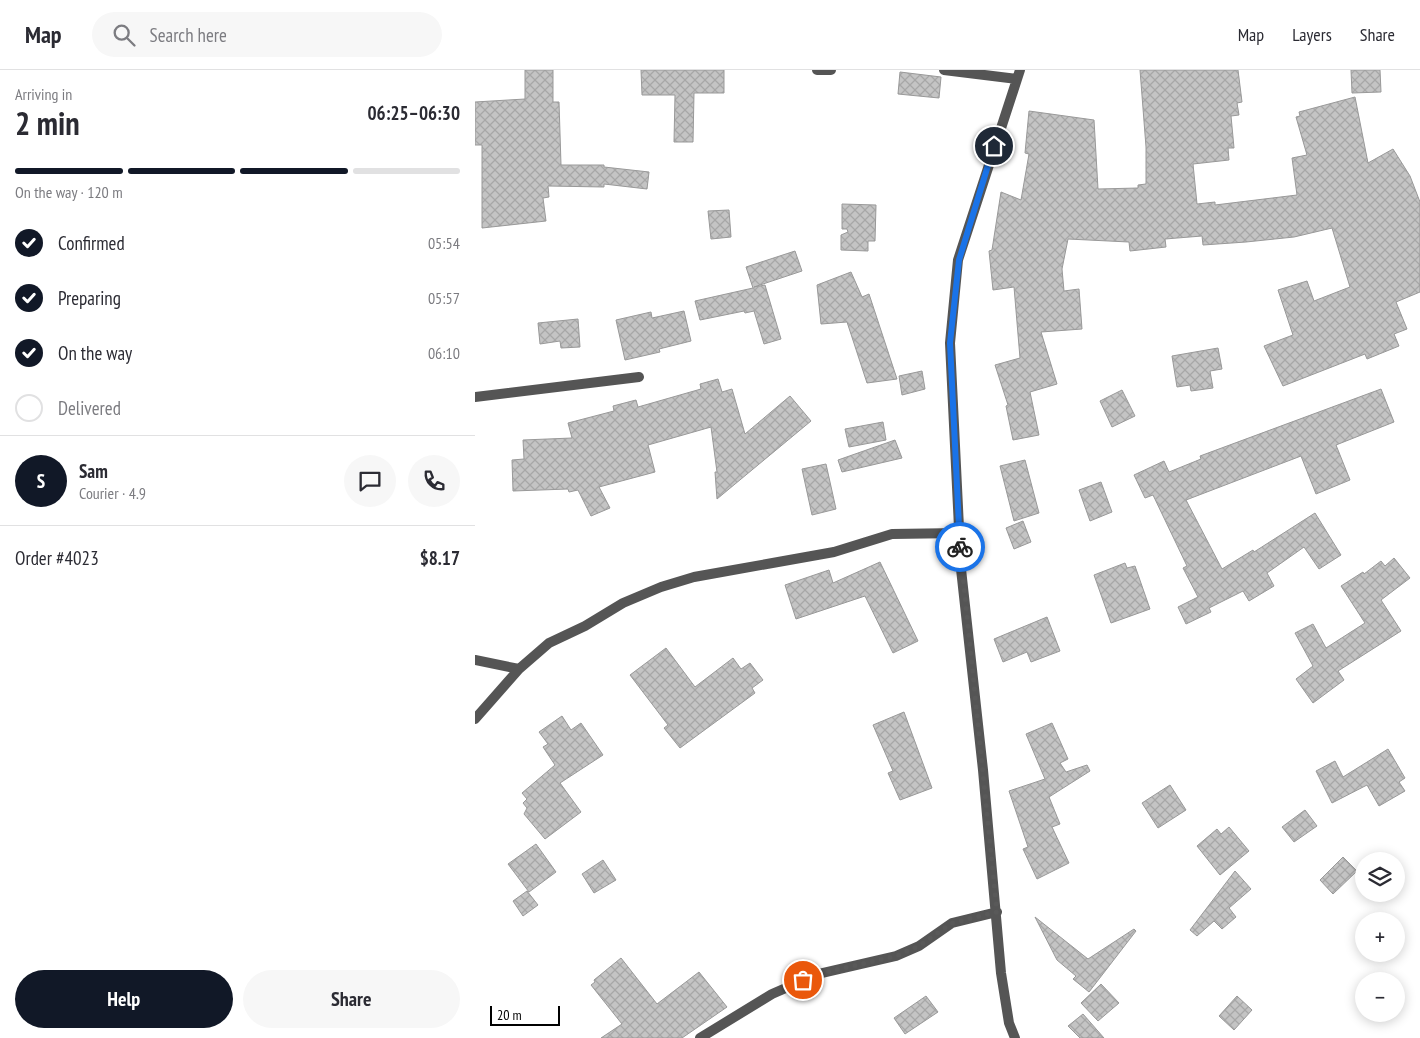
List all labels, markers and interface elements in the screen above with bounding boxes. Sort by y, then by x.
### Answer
search box [92,12,442,57]
text: Map [25,19,62,50]
icon: search [110,21,138,49]
text: Search here [150,23,227,47]
text: Map [1238,23,1264,46]
text: Layers [1292,23,1332,46]
text: Share [1360,23,1395,46]
text: Arriving in [15,84,72,104]
text: 06:25–06:30 [367,101,460,125]
text: 2 min [15,102,80,144]
pin [973,125,1015,167]
icon: home [980,132,1008,160]
text: On the way · 120 m [15,182,123,202]
icon: check [15,229,43,257]
text: Confirmed [58,231,125,255]
text: 05:54 [428,233,460,253]
icon: check [15,284,43,312]
text: Preparing [58,286,121,310]
text: 05:57 [428,288,460,308]
icon: check [15,339,43,367]
text: On the way [58,341,132,365]
text: 06:10 [428,343,460,363]
text: Delivered [58,396,121,420]
button: chat [344,455,396,507]
button: phone [408,455,460,507]
text: Sam [79,459,108,483]
text: S [37,469,45,493]
text: Courier · 4.9 [79,483,146,503]
courier [935,522,985,572]
icon: bike [946,533,974,561]
text: Order #4023 [15,546,99,570]
text: $8.17 [420,546,460,570]
map controls [1355,852,1405,1022]
button: layers [1355,852,1405,902]
button: + [1355,912,1405,962]
pin [782,959,824,1001]
icon: bag [789,966,817,994]
button: Help [15,970,233,1028]
button: Share [243,970,460,1028]
button: − [1355,972,1405,1022]
scale bar [490,1003,560,1026]
text: 20 m [497,1006,522,1024]

